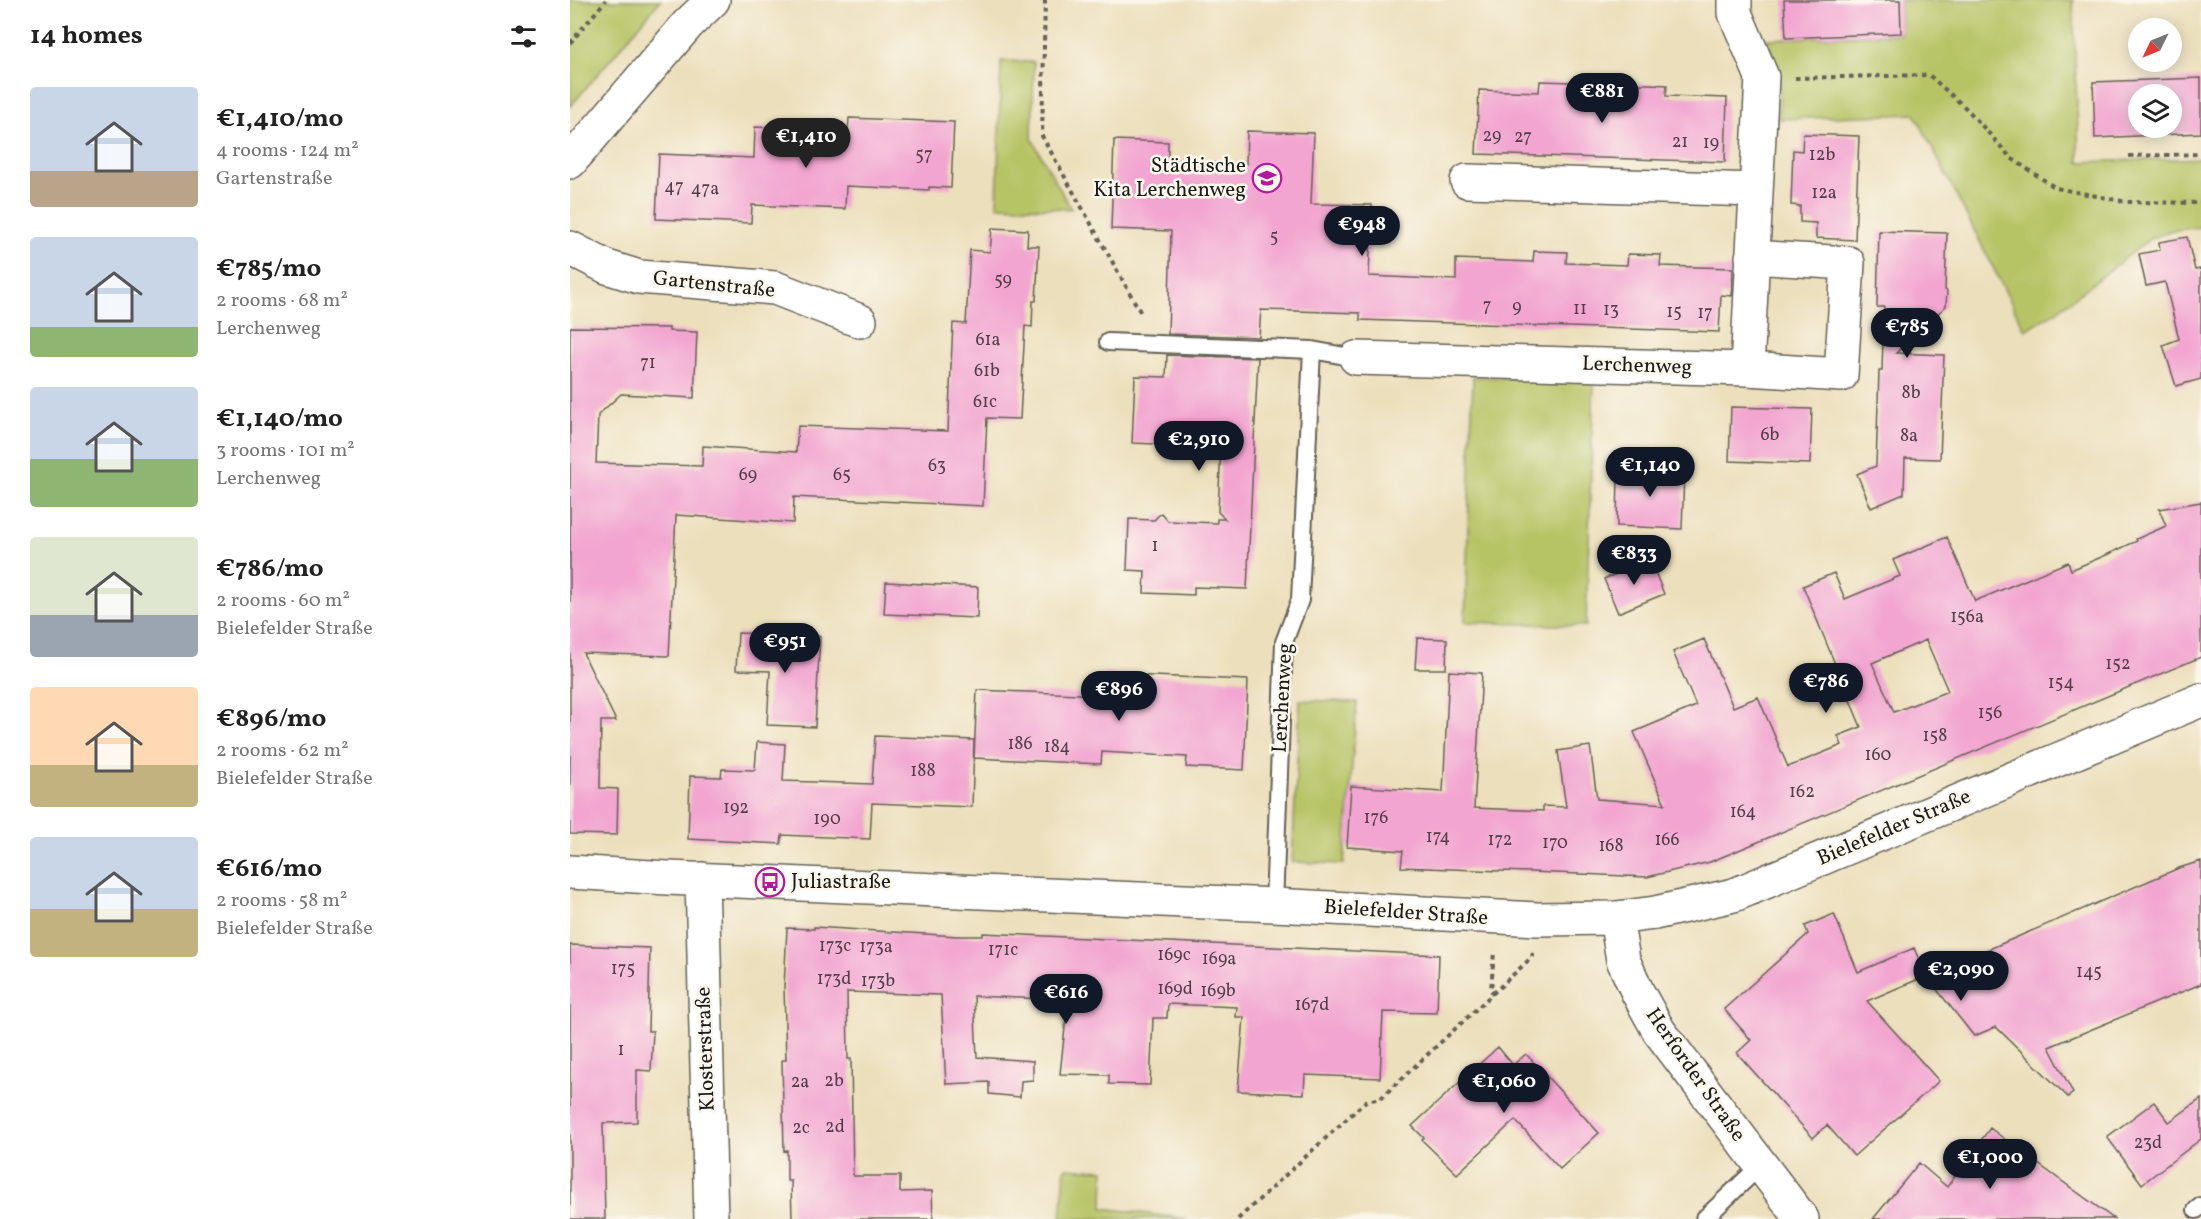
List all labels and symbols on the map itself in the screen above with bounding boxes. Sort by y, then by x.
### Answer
north arrow [2128,18,2182,72]
pin: €881 [1566,73,1638,124]
pin: €1,410 [757,118,855,169]
house number: 29 [1483,124,1501,149]
house number: 27 [1514,125,1532,150]
house number: 21 [1672,130,1688,155]
house number: 19 [1703,131,1719,156]
house number: 57 [915,143,933,168]
house number: 12b [1809,143,1835,168]
place label: Städtische Kita Lerchenweg [1093,152,1246,205]
school or university icon: Städtische Kita Lerchenweg [1251,162,1283,194]
house number: 47 [664,175,684,200]
house number: 47a [691,177,719,202]
house number: 12a [1811,181,1837,206]
pin: €948 [1326,206,1398,257]
house number: 5 [1270,225,1278,250]
street label: Gartenstraße [652,264,776,306]
house number: 59 [994,268,1012,293]
house number: 7 [1483,294,1491,319]
house number: 9 [1512,295,1522,320]
house number: 11 [1573,297,1587,322]
house number: 13 [1603,298,1619,323]
house number: 15 [1666,300,1682,325]
house number: 17 [1697,301,1713,326]
pin: €785 [1871,308,1943,359]
house number: 61a [975,328,1001,353]
street label: Lerchenweg [1581,350,1693,382]
house number: 71 [640,351,656,376]
house number: 61b [974,359,1000,384]
house number: 8b [1902,381,1921,406]
house number: 61c [973,390,997,415]
pin: €2,910 [1150,421,1248,472]
house number: 6b [1761,423,1780,448]
house number: 8a [1900,424,1918,449]
pin: €1,140 [1601,447,1699,498]
house number: 63 [928,454,946,479]
house number: 69 [739,463,757,488]
house number: 65 [833,463,851,488]
house number: 1 [1152,534,1158,559]
pin: €833 [1598,535,1670,586]
house number: 156a [1950,605,1984,630]
pin: €951 [749,623,821,674]
street label: Lerchenweg [1266,642,1300,754]
house number: 152 [2105,652,2131,677]
pin: €786 [1790,663,1862,714]
pin: €896 [1083,671,1155,722]
house number: 154 [2048,671,2074,696]
house number: 156 [1978,701,2002,726]
house number: 158 [1923,724,1947,749]
house number: 186 [1007,732,1033,757]
house number: 184 [1044,735,1070,760]
house number: 160 [1865,743,1892,768]
house number: 188 [910,759,936,784]
house number: 162 [1789,780,1815,805]
street label: Bielefelder Straße [1813,782,1975,873]
house number: 192 [723,796,749,821]
house number: 164 [1730,800,1756,825]
house number: 176 [1364,806,1388,831]
house number: 190 [813,807,841,832]
house number: 174 [1426,825,1450,850]
house number: 172 [1487,828,1513,853]
house number: 166 [1654,828,1680,853]
house number: 170 [1542,831,1568,856]
house number: 168 [1598,834,1624,859]
bus stop icon: Juliastraße [754,866,786,898]
place label: Juliastraße [791,868,891,897]
street label: Bielefelder Straße [1323,893,1489,933]
house number: 173c [819,934,851,959]
house number: 173a [859,935,893,960]
house number: 171c [988,938,1018,963]
house number: 169c [1157,943,1191,968]
house number: 169a [1202,947,1236,972]
pin: €2,090 [1912,951,2010,1002]
house number: 175 [611,957,635,982]
house number: 145 [2076,960,2102,985]
house number: 173d [817,967,851,992]
house number: 173b [861,969,895,994]
pin: €616 [1030,974,1102,1025]
house number: 169d [1157,977,1193,1002]
house number: 169b [1200,979,1236,1004]
street label: Klosterstraße [689,986,723,1112]
house number: 167d [1295,993,1329,1018]
street label: Herforder Straße [1638,1002,1752,1148]
house number: 1 [618,1038,624,1063]
pin: €1,060 [1455,1063,1553,1114]
house number: 2b [824,1069,844,1094]
house number: 2a [791,1070,809,1095]
house number: 2d [825,1115,845,1140]
house number: 2c [792,1116,810,1141]
house number: 23d [2134,1131,2162,1156]
pin: €1,000 [1941,1139,2039,1190]

